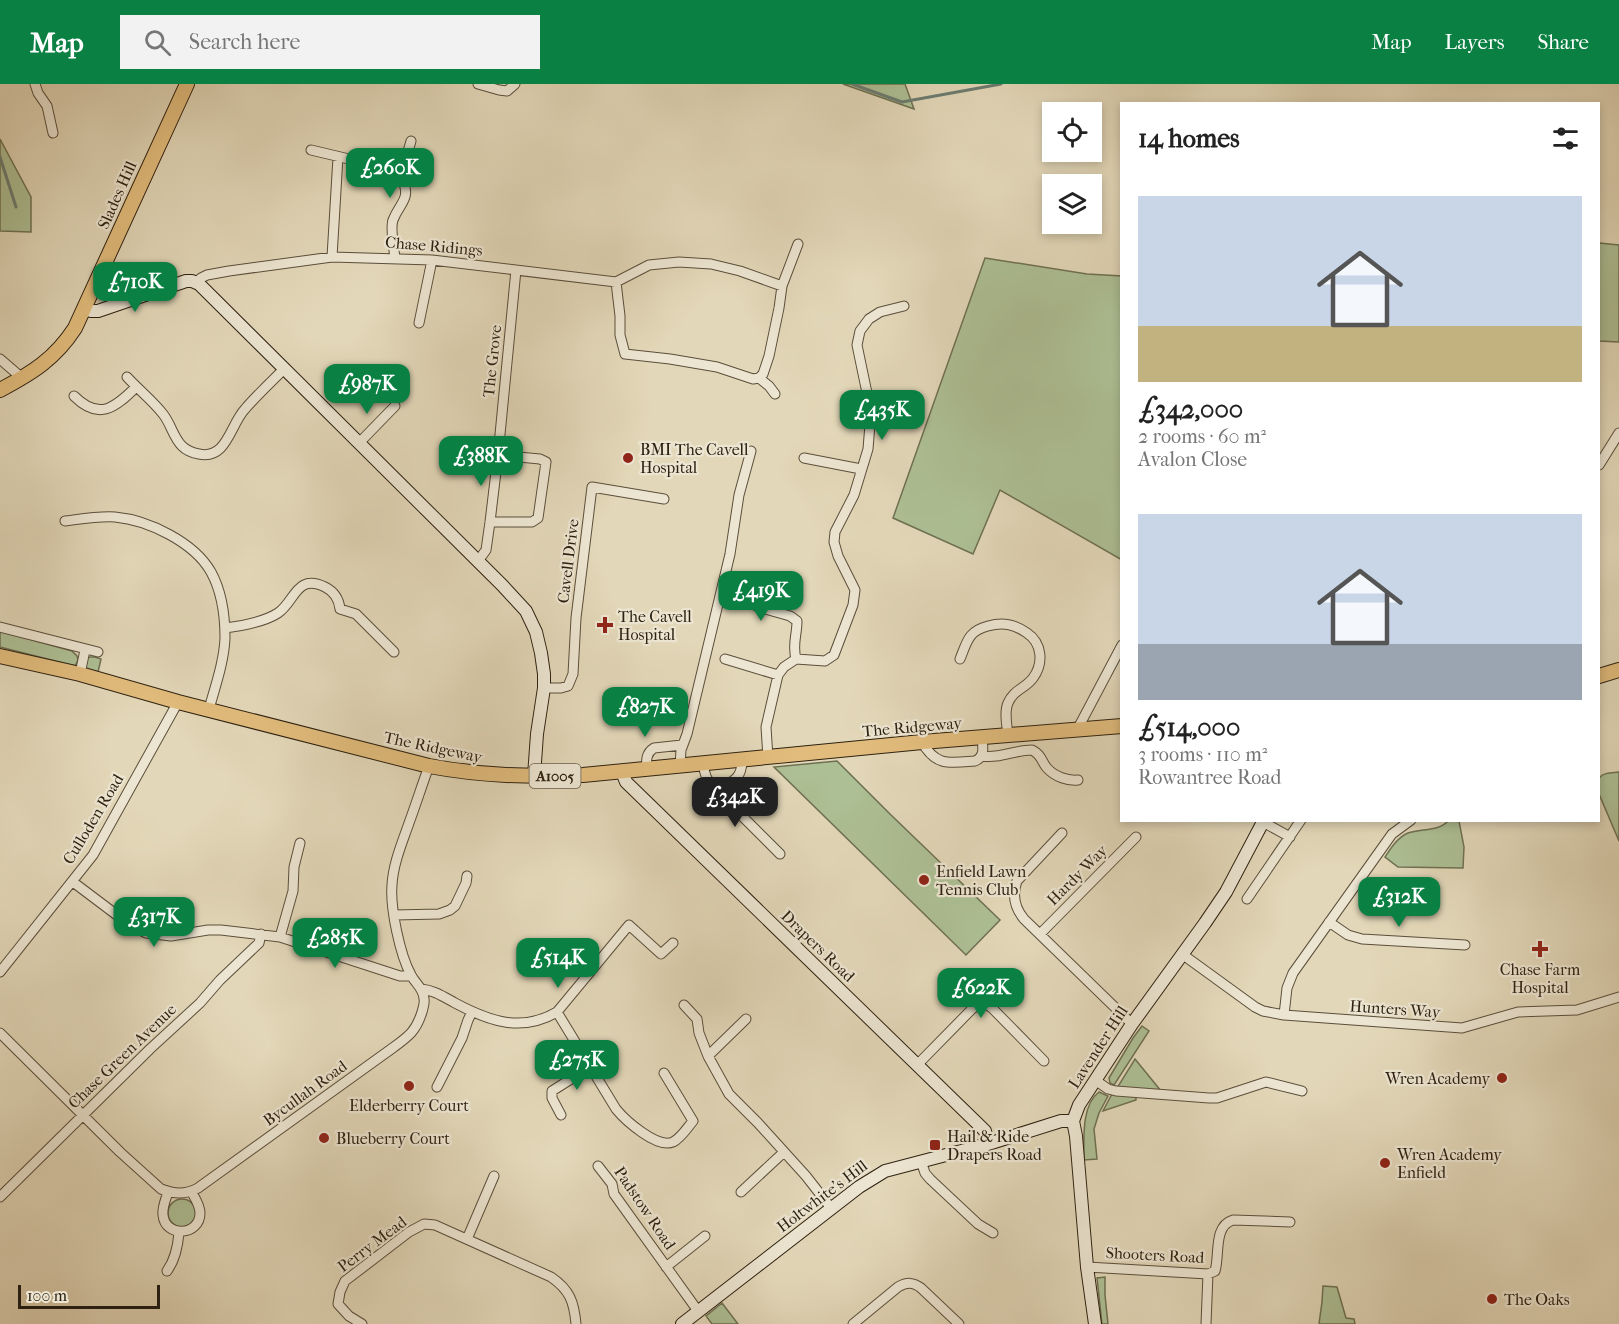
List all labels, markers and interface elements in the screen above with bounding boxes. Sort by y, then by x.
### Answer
search box [120,15,540,69]
text: Map [30,26,84,59]
icon: search [141,26,174,59]
text: Search here [189,29,300,55]
text: Map [1371,30,1412,54]
text: Layers [1445,30,1504,54]
text: Share [1537,30,1589,54]
map controls [1042,102,1102,234]
button: locate [1042,102,1102,162]
icon: filters [1549,122,1582,155]
text: 14 homes [1138,123,1240,154]
pin: £260K [348,148,432,199]
text: £260K [360,156,420,179]
street label: Slades Hill [94,158,141,232]
button: layers [1042,174,1102,234]
street label: Chase Ridings [384,232,484,260]
icon: home [1306,235,1414,343]
pin: £710K [93,262,177,313]
text: £710K [107,270,163,293]
street label: The Grove [479,324,505,398]
pin: £987K [325,364,409,415]
text: £987K [338,372,396,395]
pin: £435K [840,390,924,441]
text: £342,000 [1138,394,1243,425]
text: £435K [854,398,910,421]
text: 2 rooms · 60 m² [1138,425,1266,448]
pin: £388K [439,436,523,487]
place label: BMI The Cavell Hospital [640,440,749,477]
text: £388K [453,444,509,467]
text: Avalon Close [1138,448,1247,471]
marker: BMI The Cavell Hospital [621,451,635,465]
street label: Cavell Drive [553,518,583,604]
icon: home [1306,553,1414,661]
pin: £419K [719,571,803,622]
text: £419K [732,579,790,602]
place label: The Cavell Hospital [618,607,692,644]
marker: The Cavell Hospital [596,616,614,634]
pin: £827K [603,687,687,738]
text: £827K [616,695,674,718]
text: £514,000 [1138,712,1240,743]
street label: The Ridgeway [861,713,963,741]
street label: The Ridgeway [382,727,484,767]
text: 3 rooms · 110 m² [1138,743,1267,766]
road number: A1005 [530,764,580,788]
text: Rowantree Road [1138,766,1281,789]
street label: Culloden Road [59,770,127,867]
pin: £342K [693,777,777,828]
text: £342K [706,785,764,808]
street label: Hardy Way [1043,841,1111,909]
place label: Enfield Lawn Tennis Club [936,862,1027,899]
marker: Enfield Lawn Tennis Club [917,873,931,887]
pin: £312K [1357,877,1441,928]
text: £312K [1372,885,1426,908]
pin: £317K [112,897,196,948]
text: £317K [128,905,180,928]
street label: Drapers Road [777,906,859,986]
pin: £285K [293,918,377,969]
text: £285K [307,926,363,949]
pin: £514K [516,938,600,989]
marker: Chase Farm Hospital [1531,940,1549,958]
text: £514K [530,946,586,969]
place label: Chase Farm Hospital [1500,960,1581,997]
pin: £622K [939,968,1023,1019]
text: £622K [951,976,1011,999]
street label: Hunters Way [1349,996,1441,1022]
street label: Chase Green Avenue [64,1000,180,1112]
street label: Lavender Hill [1064,1002,1132,1092]
pin: £275K [535,1040,619,1091]
text: £275K [549,1048,605,1071]
street label: Bycullah Road [259,1056,351,1130]
place label: Wren Academy [1384,1069,1490,1088]
marker: Wren Academy [1495,1071,1509,1085]
marker: Elderberry Court [402,1079,416,1093]
place label: Elderberry Court [349,1096,469,1115]
place label: Hail & Ride Drapers Road [947,1127,1042,1164]
place label: Blueberry Court [336,1129,450,1148]
marker: Blueberry Court [317,1131,331,1145]
marker: Hail & Ride Drapers Road [928,1138,942,1152]
place label: Wren Academy Enfield [1396,1145,1502,1182]
street label: Holtwhite's Hill [773,1155,871,1236]
marker: Wren Academy Enfield [1378,1156,1392,1170]
street label: Padstow Road [610,1163,680,1253]
street label: Perry Mead [334,1212,410,1276]
street label: Shooters Road [1105,1243,1205,1267]
scale bar [18,1282,160,1310]
text: 100 m [27,1286,67,1305]
place label: The Oaks [1504,1290,1570,1309]
marker: The Oaks [1485,1292,1499,1306]

